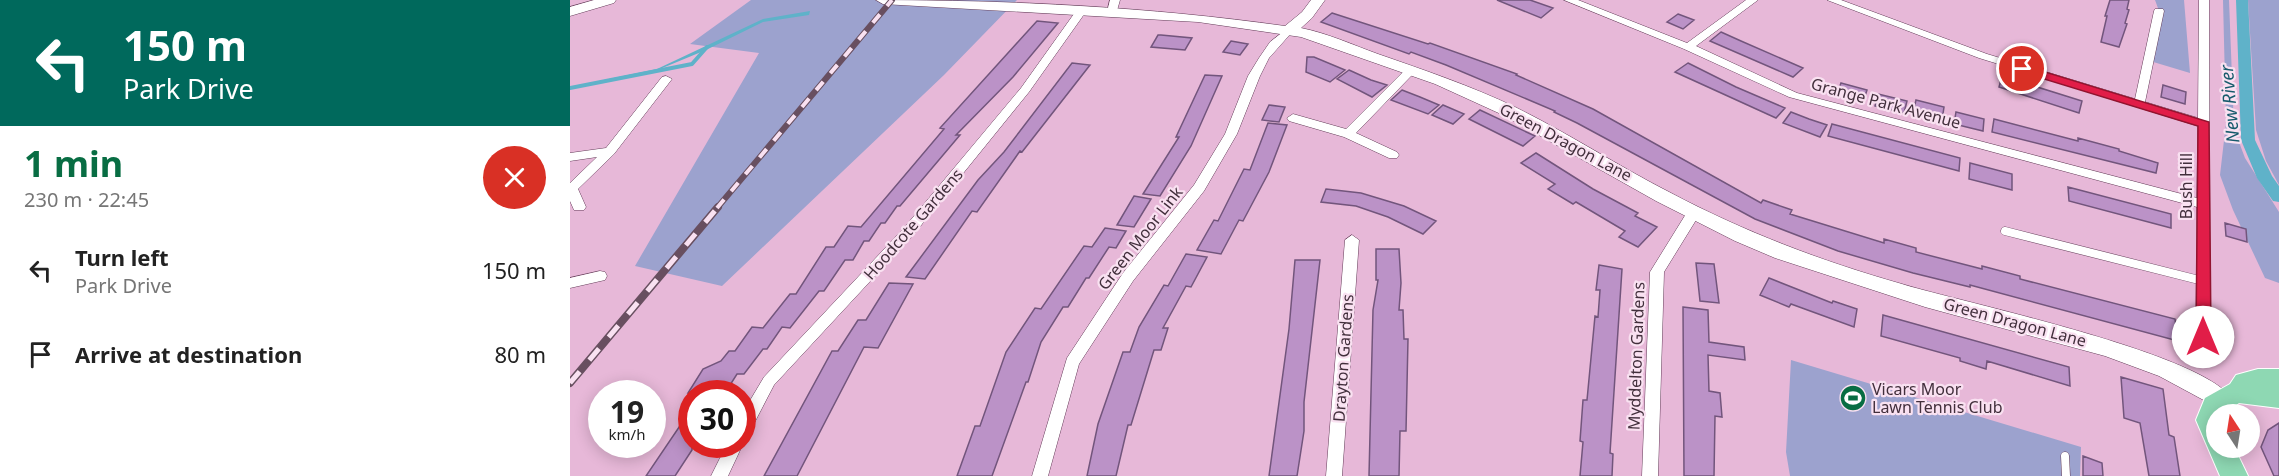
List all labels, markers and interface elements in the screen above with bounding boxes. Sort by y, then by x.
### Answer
text: 150 m [123,16,247,73]
icon: left [24,24,102,102]
pin [1996,43,2047,94]
icon: arrive [2005,52,2038,85]
water label: New River [2214,63,2244,144]
text: Park Drive [123,70,254,107]
street label: Grange Park Avenue [1809,72,1963,134]
street label: Green Dragon Lane [1496,98,1636,186]
text: 1 min [24,139,123,188]
button: close [483,146,546,209]
street label: Bush Hill [2175,153,2197,219]
street label: Hoodcote Gardens [859,164,967,284]
street label: Green Moor Link [1093,181,1188,294]
text: 230 m · 22:45 [24,186,149,213]
text: Turn left [75,242,169,272]
icon: left [24,254,57,287]
text: 150 m [482,255,546,285]
text: Park Drive [75,272,172,299]
street label: Myddelton Gardens [1622,281,1650,431]
street label: Green Dragon Lane [1941,292,2089,352]
street label: Drayton Gardens [1328,293,1358,423]
position arrow [2171,305,2235,369]
icon: arrive [24,338,57,371]
text: Arrive at destination [75,339,302,369]
text: 80 m [495,339,546,369]
place label: Vicars Moor Lawn Tennis Club [1872,378,2002,418]
speed limit sign: 30 [678,380,756,458]
sports icon: Vicars Moor Lawn Tennis Club [1838,383,1868,413]
text: 19 [610,391,644,432]
north arrow [2206,404,2260,458]
map controls [2206,404,2260,458]
text: km/h [609,424,645,444]

